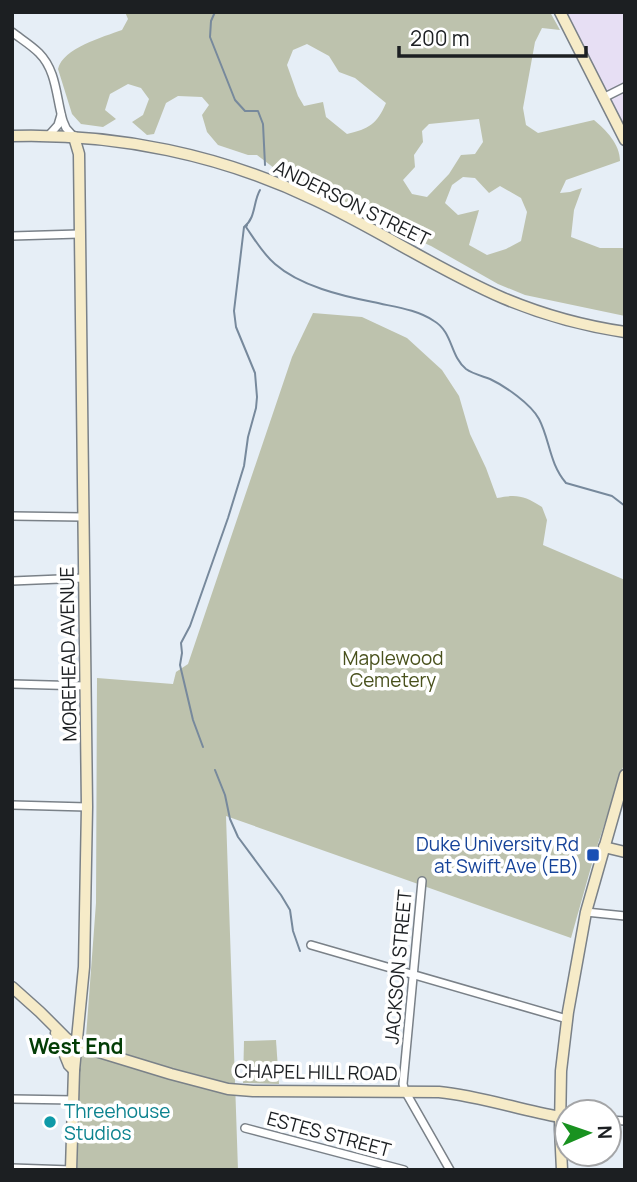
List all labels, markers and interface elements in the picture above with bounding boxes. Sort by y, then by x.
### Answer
scale bar [399,14,586,58]
text: 200 m [410,24,470,52]
street label: ANDERSON STREET [269,154,435,252]
street label: MOREHEAD AVENUE [53,566,83,742]
park label: Maplewood Cemetery [343,645,443,693]
place label: Duke University Rd at Swift Ave (EB) [416,831,579,879]
marker: Duke University Rd at Swift Ave (EB) [585,847,601,863]
street label: JACKSON STREET [378,888,418,1045]
district label: West End [29,1032,123,1060]
street label: CHAPEL HILL ROAD [234,1058,398,1086]
place label: Threehouse Studios [64,1098,170,1146]
north arrow [553,1098,623,1168]
street label: ESTES STREET [264,1105,394,1163]
marker: Threehouse Studios [42,1114,58,1130]
text: N [592,1125,618,1140]

